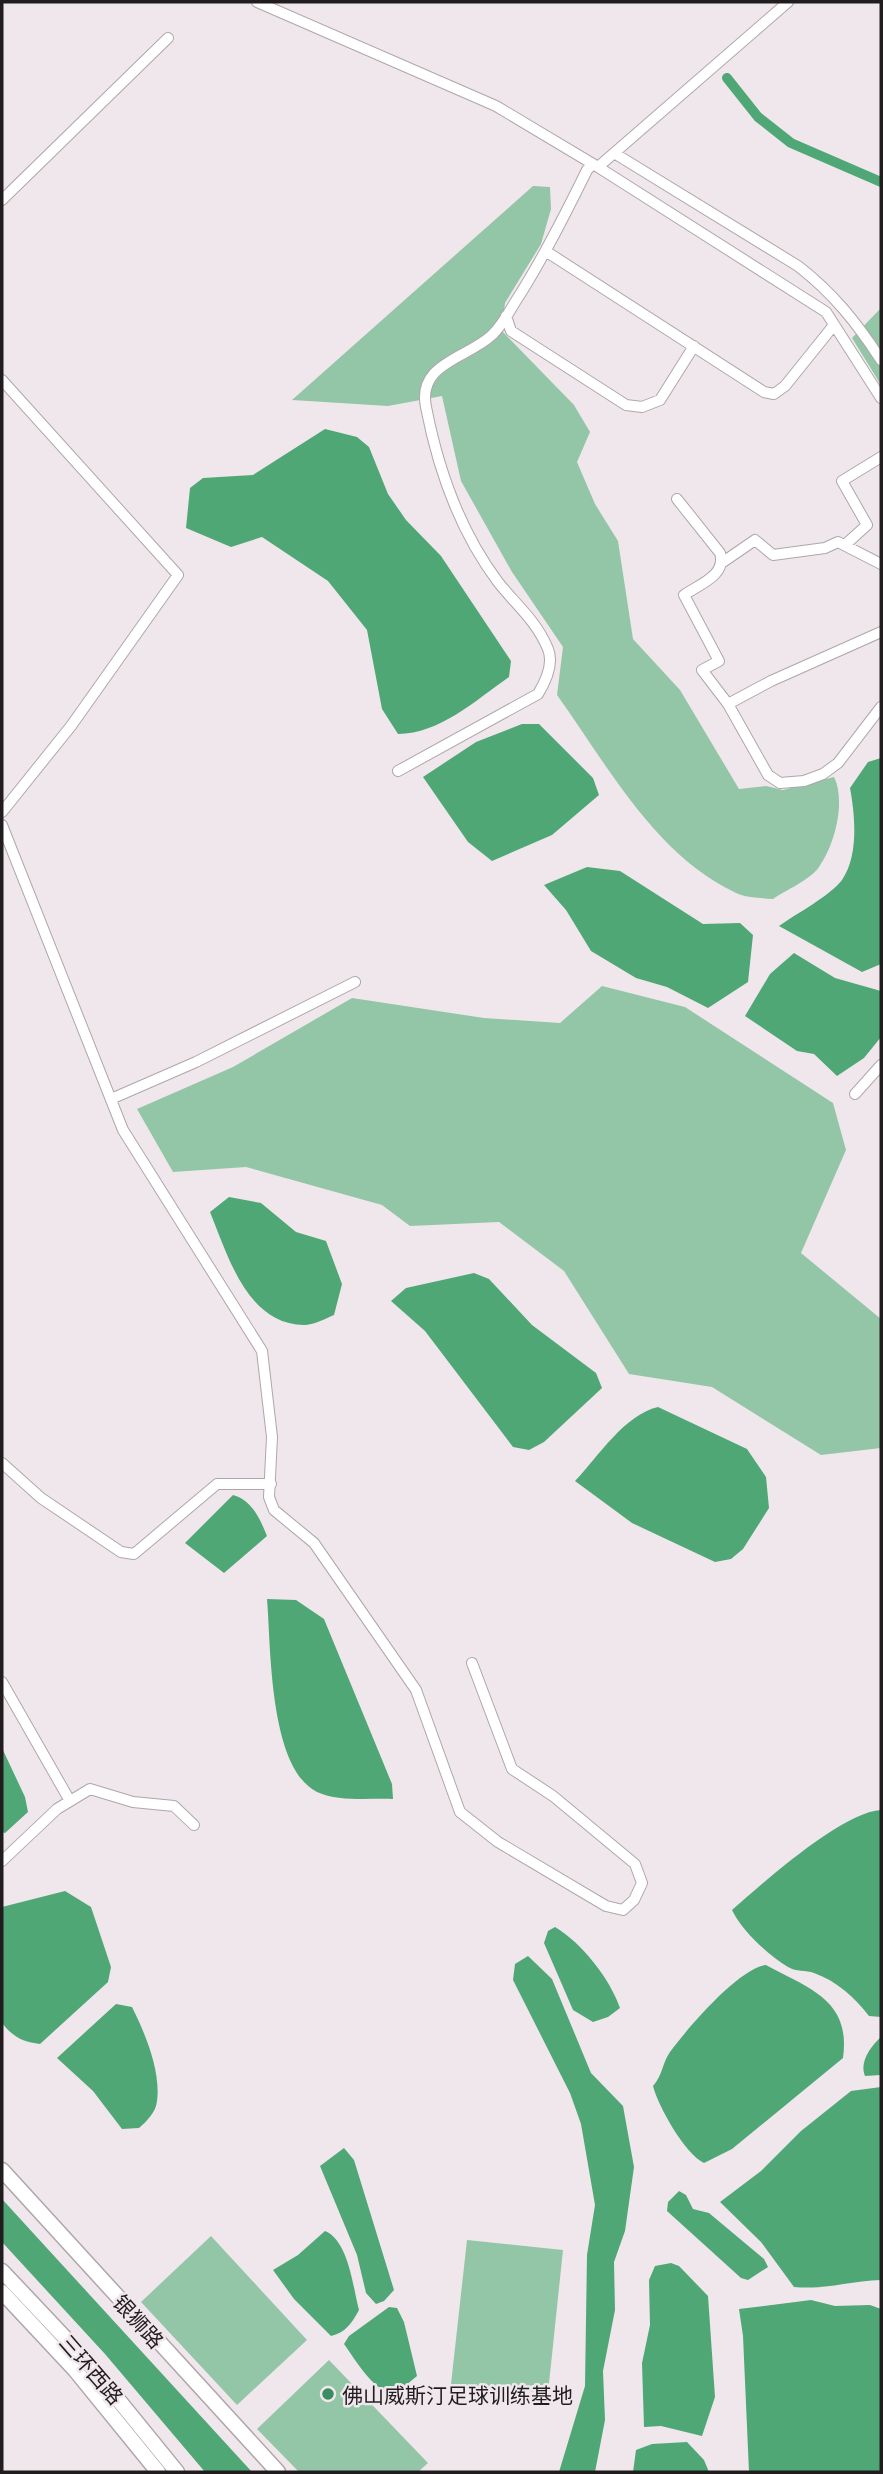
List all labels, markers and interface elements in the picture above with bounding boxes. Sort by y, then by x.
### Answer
street label: 银狮路 [109,2289,169,2353]
street label: 三环西路 [55,2329,129,2409]
place label: 佛山威斯汀足球训练基地 [342,2382,573,2407]
marker: 佛山威斯汀足球训练基地 [320,2386,336,2402]

